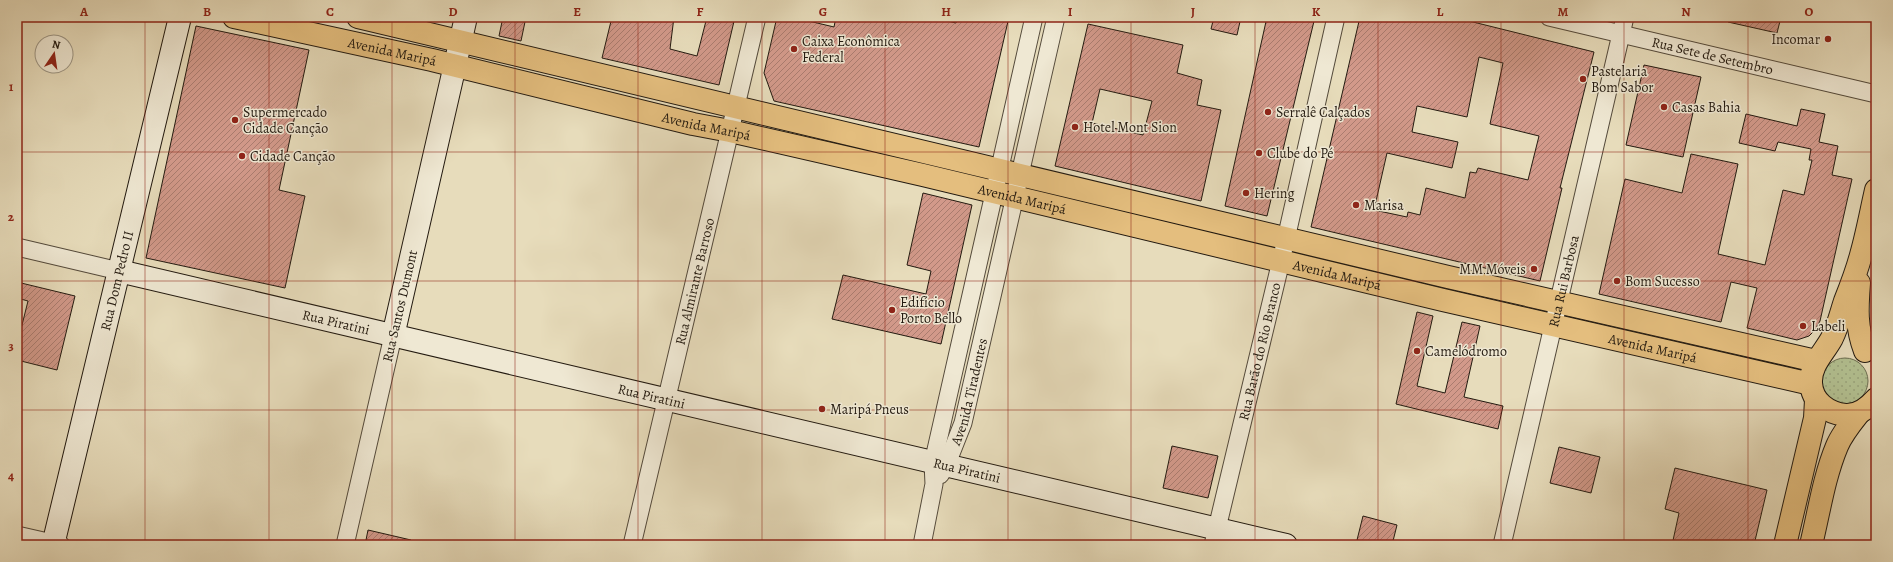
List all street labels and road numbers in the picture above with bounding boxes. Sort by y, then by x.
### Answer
street label: Avenida Maripá [345,32,439,70]
street label: Rua Sete de Setembro [1650,32,1775,79]
street label: Avenida Maripá [659,107,753,145]
street label: Avenida Maripá [975,179,1069,219]
street label: Rua Almirante Barroso [670,216,719,347]
street label: Rua Dom Pedro II [95,229,138,333]
street label: Rua Rui Barbosa [1544,233,1584,329]
street label: Rua Santos Dumont [378,248,422,364]
street label: Avenida Maripá [1290,255,1384,294]
street label: Rua Barão do Rio Branco [1234,281,1285,422]
street label: Rua Piratini [301,305,372,339]
street label: Avenida Maripá [1606,328,1699,367]
street label: Avenida Tiradentes [945,336,992,449]
street label: Rua Piratini [616,379,687,413]
street label: Rua Piratini [931,453,1003,487]

